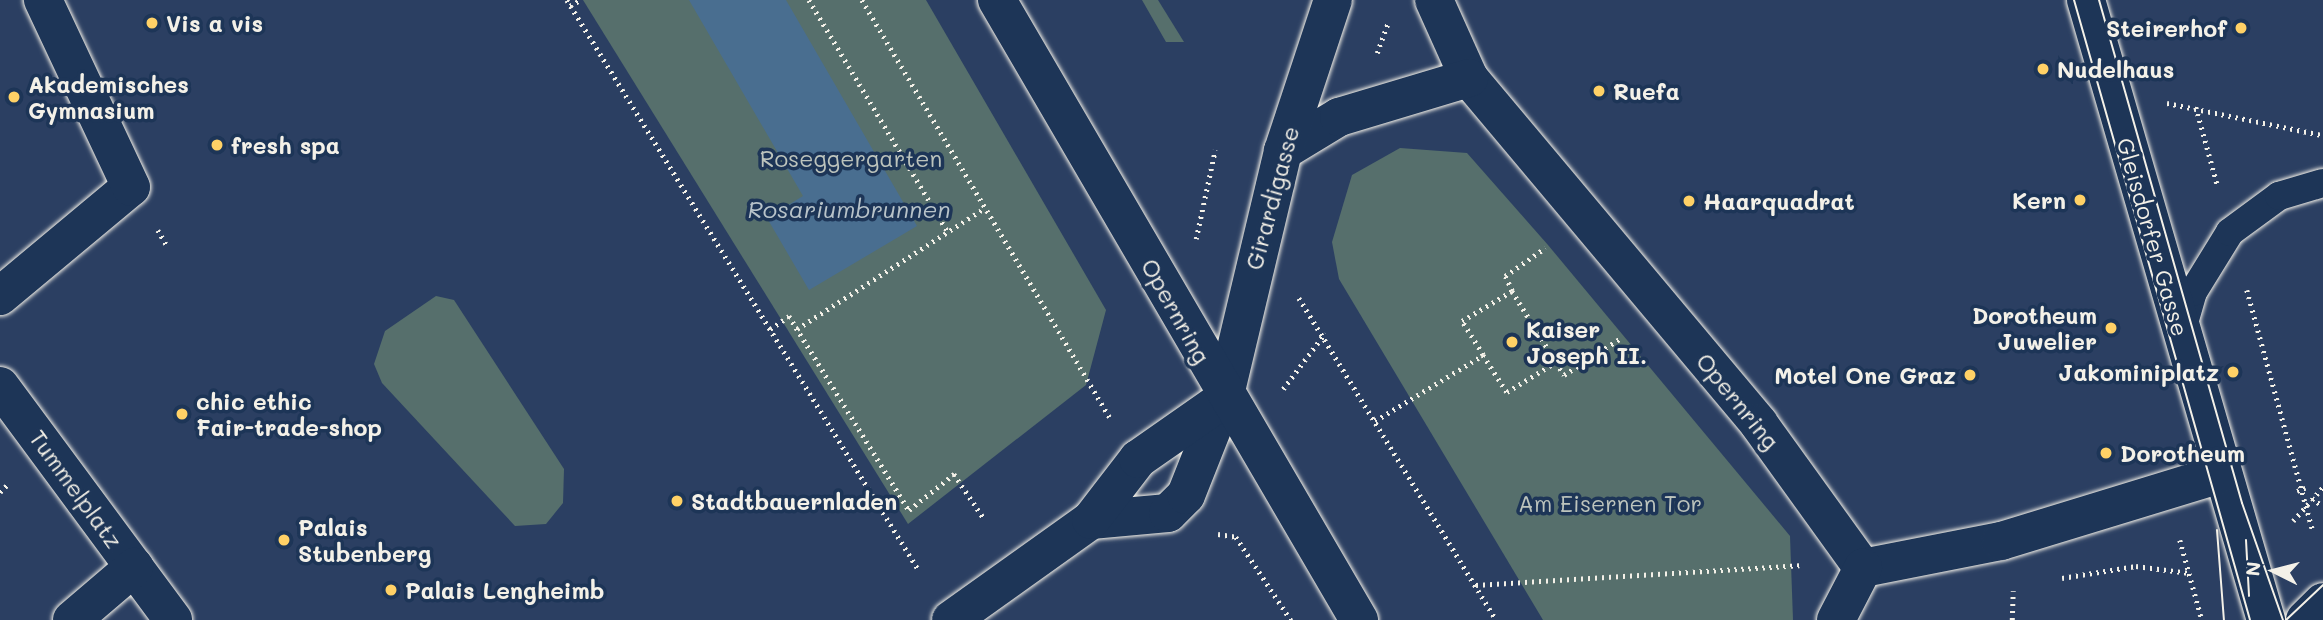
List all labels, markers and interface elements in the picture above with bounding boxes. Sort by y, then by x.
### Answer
place label: Vis a vis [166,9,263,37]
place label: Steirerhof [2106,14,2227,42]
marker: Vis a vis [144,15,160,31]
marker: Steirerhof [2233,20,2249,36]
place label: Nudelhaus [2057,55,2174,83]
marker: Nudelhaus [2035,61,2051,77]
place label: Akademisches Gymnasium [28,70,189,124]
place label: Ruefa [1613,77,1680,105]
marker: Ruefa [1591,83,1607,99]
marker: Akademisches Gymnasium [6,89,22,105]
street label: Girardigasse [1240,123,1304,273]
place label: fresh spa [231,131,340,159]
street label: Gleisdorfer Gasse [2111,135,2195,339]
marker: fresh spa [209,137,225,153]
park label: Roseggergarten [760,144,942,172]
place label: Kern [2012,186,2066,214]
place label: Haarquadrat [1703,187,1855,215]
marker: Kern [2072,192,2088,208]
marker: Haarquadrat [1681,193,1697,209]
water label: Rosariumbrunnen [747,195,951,223]
street label: Opernring [1136,254,1216,368]
place label: Dorotheum Juwelier [1972,301,2097,355]
place label: Kaiser Joseph II. [1526,315,1647,369]
marker: Dorotheum Juwelier [2103,320,2119,336]
marker: Kaiser Joseph II. [1504,334,1520,350]
street label: Opernring [1691,347,1785,455]
place label: Jakominiplatz [2058,358,2219,386]
place label: Motel One Graz [1774,361,1956,389]
marker: Jakominiplatz [2225,364,2241,380]
marker: Motel One Graz [1962,367,1978,383]
place label: chic ethic Fair-trade-shop [196,387,382,441]
marker: chic ethic Fair-trade-shop [174,406,190,422]
street label: Tummelplatz [24,425,128,553]
place label: Dorotheum [2120,439,2245,467]
marker: Dorotheum [2098,445,2114,461]
place label: Stadtbauernladen [691,487,897,515]
park label: Am Eisernen Tor [1518,489,1702,517]
marker: Stadtbauernladen [669,493,685,509]
place label: Palais Stubenberg [298,513,431,567]
marker: Palais Stubenberg [276,532,292,548]
north arrow [2239,536,2309,606]
text: N [2239,560,2266,577]
place label: Palais Lengheimb [405,576,605,604]
marker: Palais Lengheimb [383,582,399,598]

